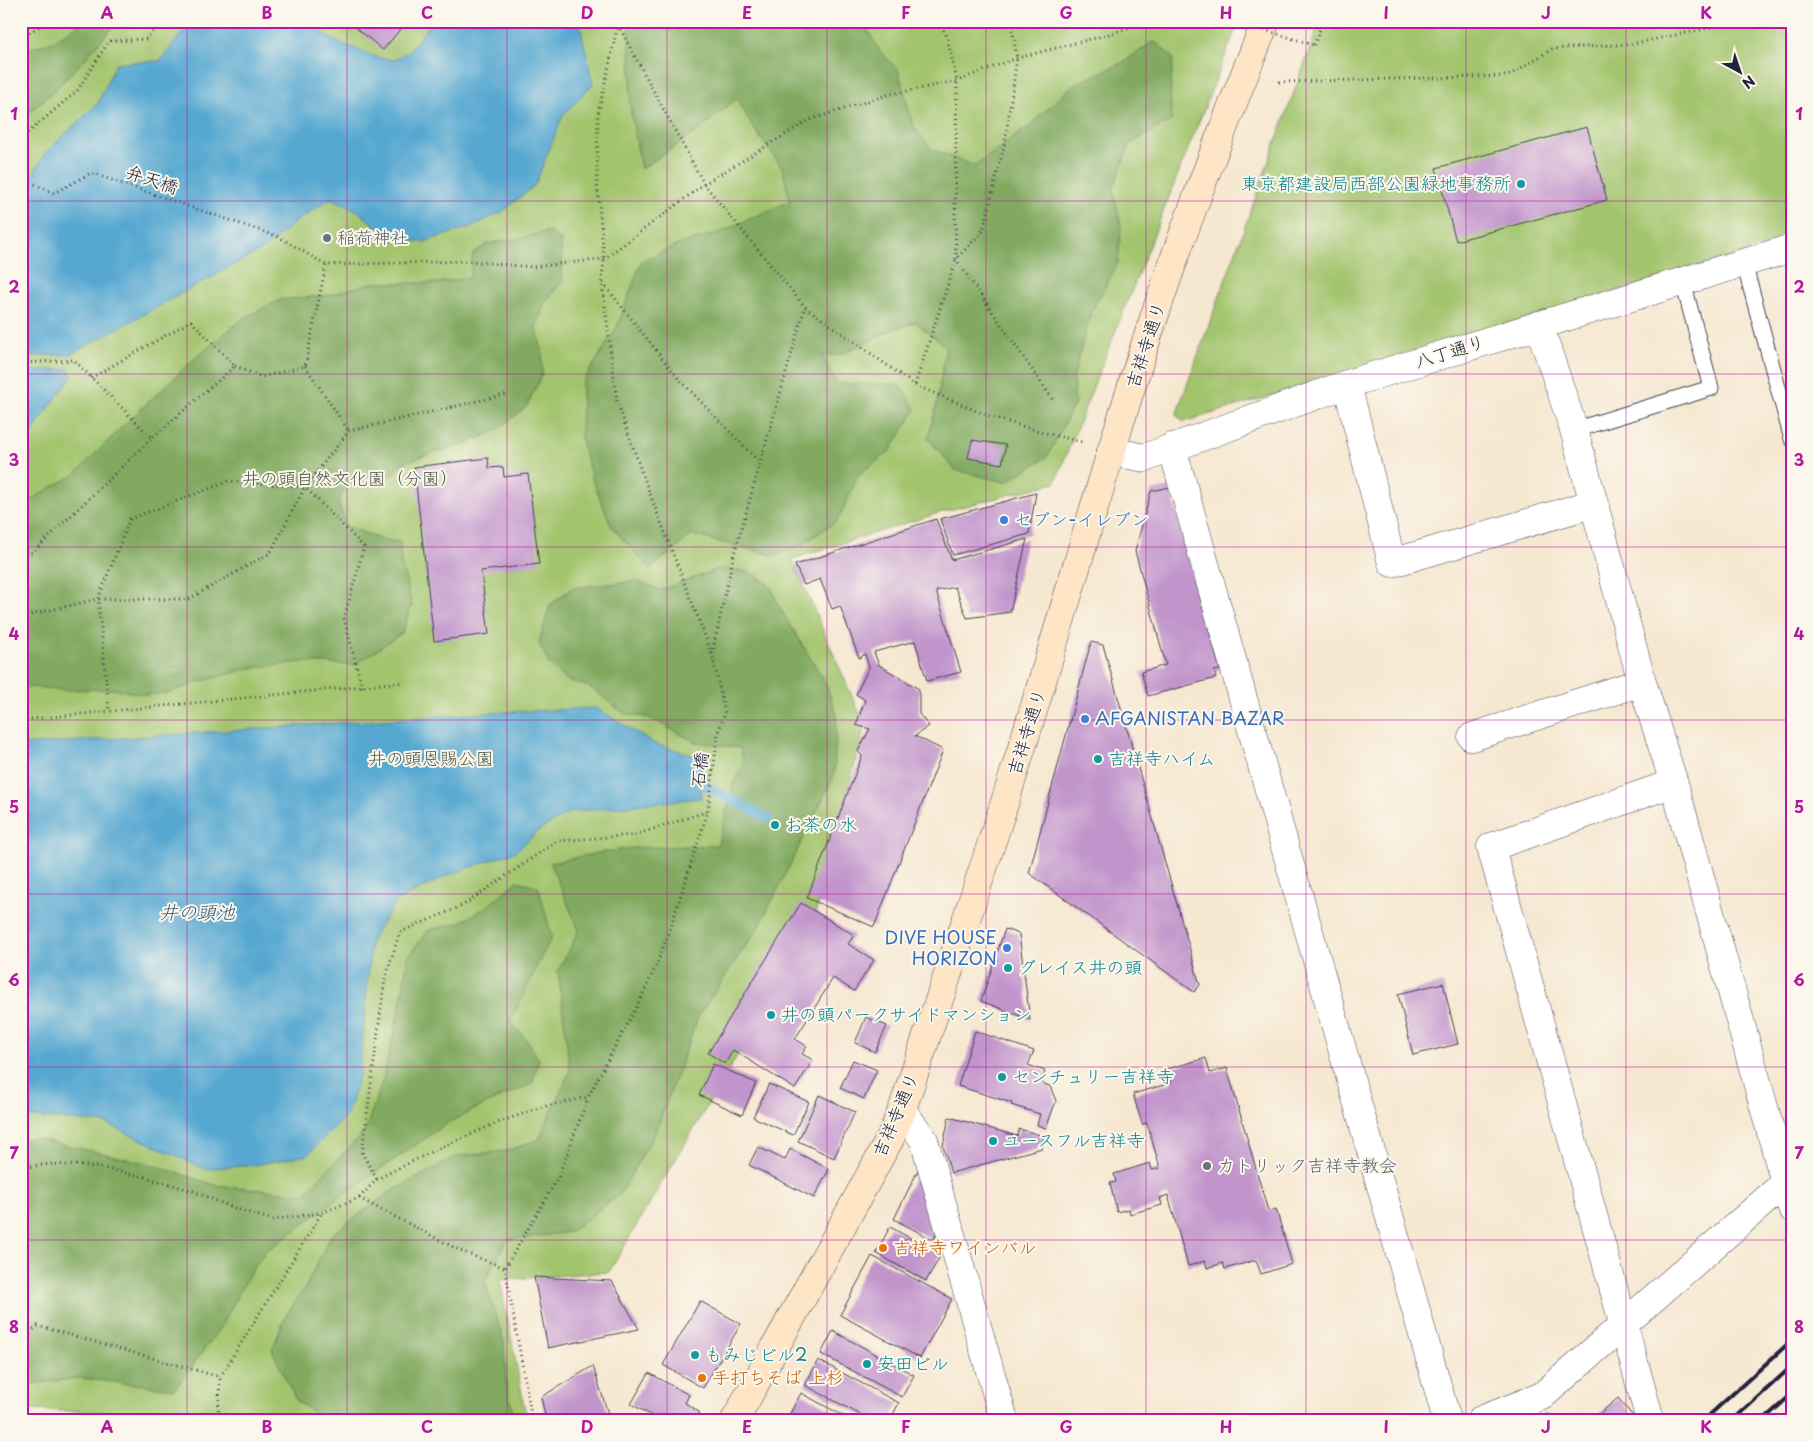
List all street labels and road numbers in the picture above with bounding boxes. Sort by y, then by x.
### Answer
street label: 弁天橋 [123,157,182,200]
street label: 吉祥寺通り [1118,298,1171,392]
street label: 八丁通り [1411,327,1488,374]
street label: 吉祥寺通り [999,685,1052,779]
street label: 石橋 [683,750,714,789]
street label: 吉祥寺通り [865,1068,925,1161]

